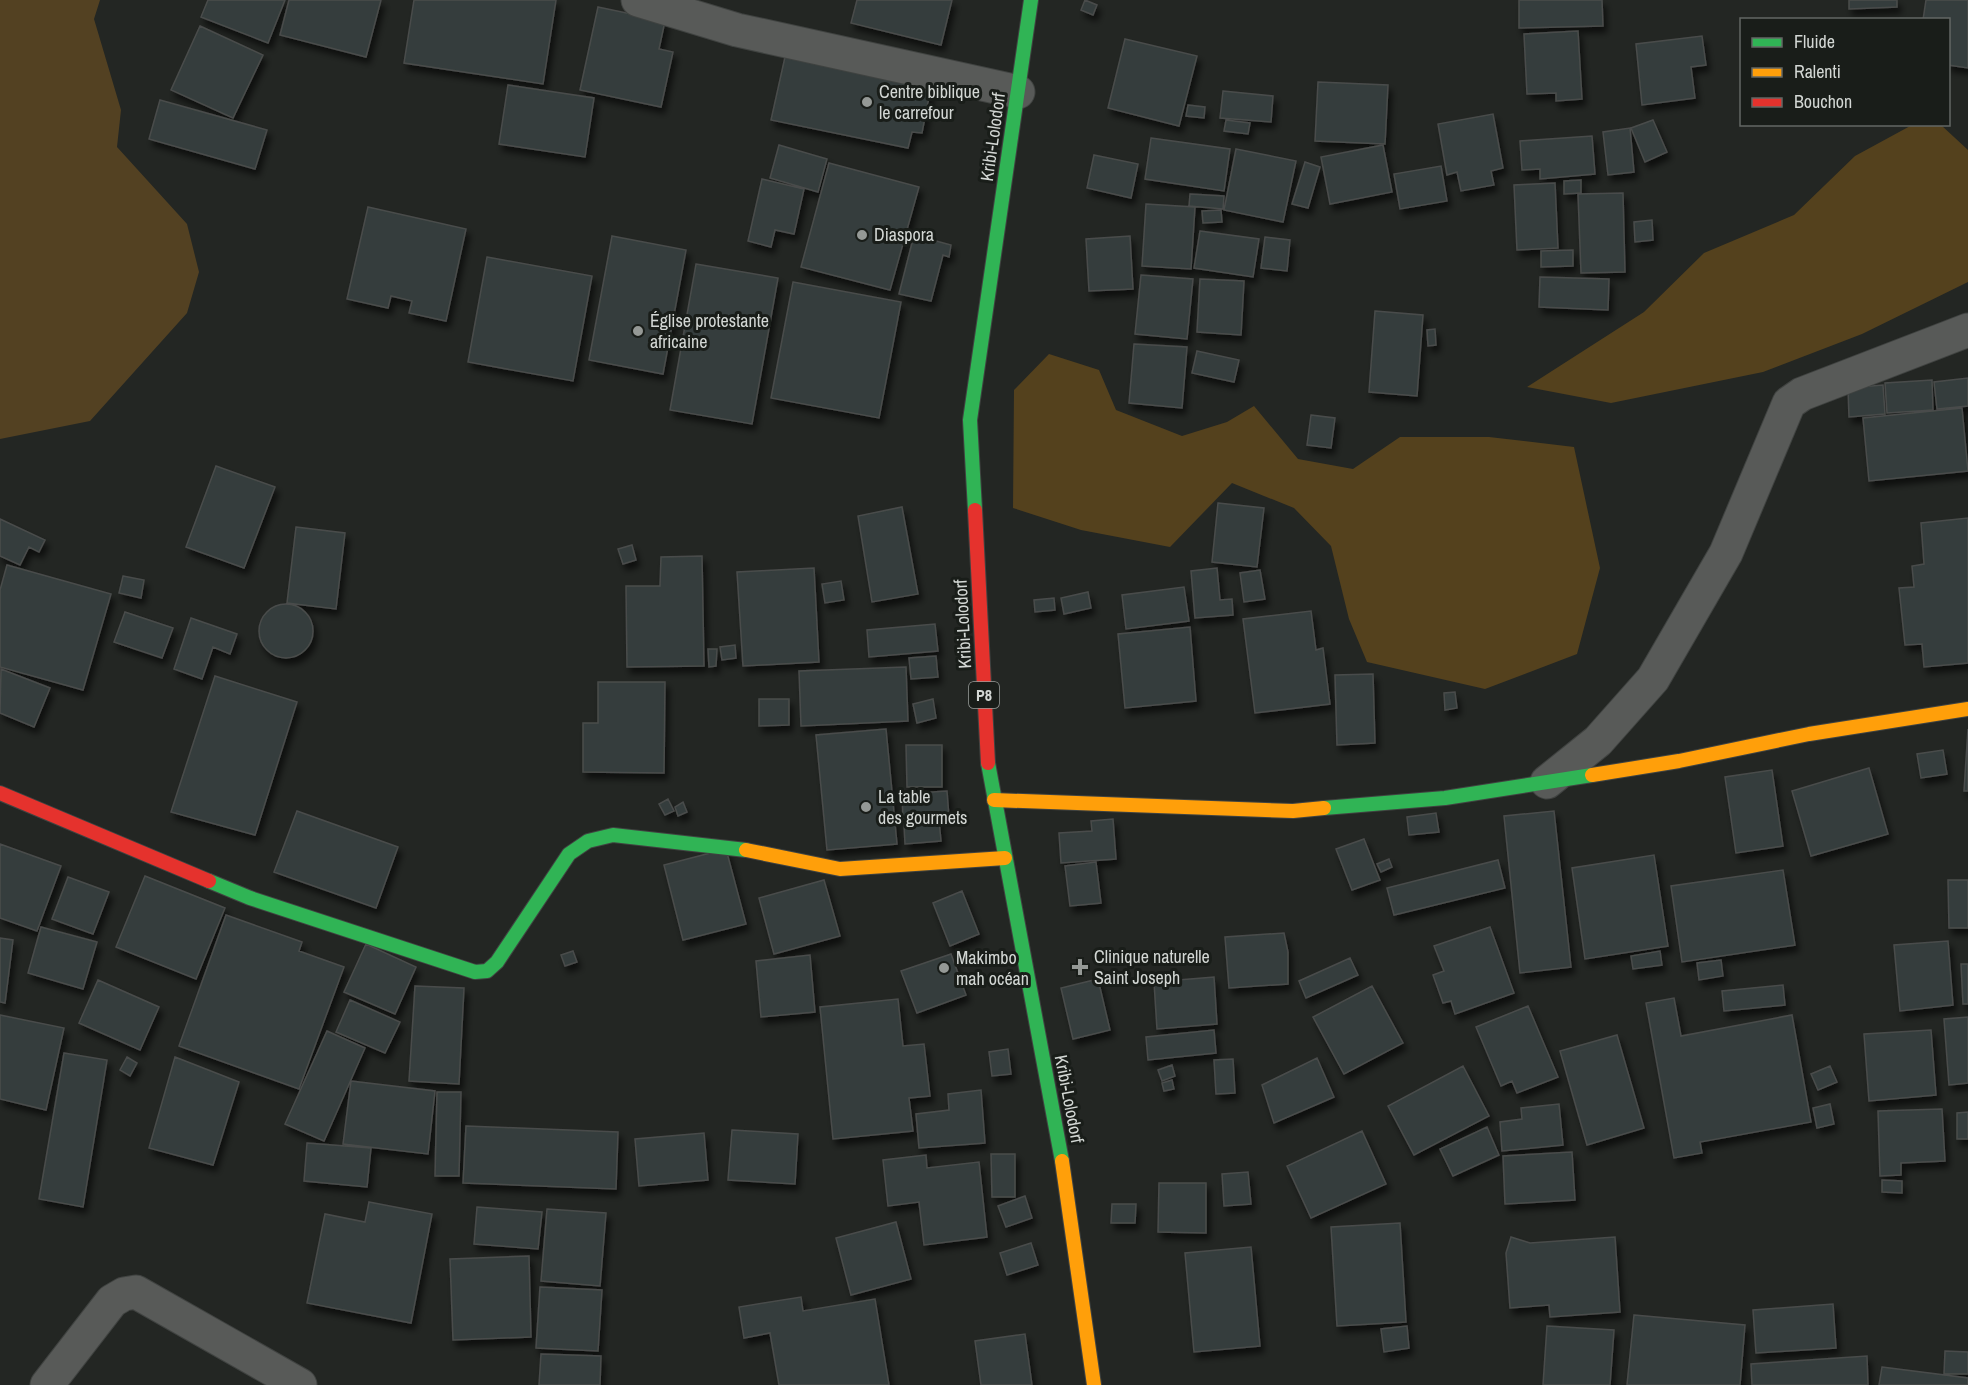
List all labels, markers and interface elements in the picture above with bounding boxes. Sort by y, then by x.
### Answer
legend [1740,18,1950,126]
text: Fluide [1794,29,1835,54]
text: Ralenti [1794,59,1841,84]
place label: Centre biblique le carrefour [879,79,980,125]
text: Bouchon [1794,89,1852,114]
street label: Kribi-Lolodorf [974,90,1011,183]
marker: Centre biblique le carrefour [860,95,874,109]
place label: Diaspora [874,222,934,247]
marker: Diaspora [855,228,869,242]
place label: Église protestante africaine [650,308,769,354]
marker: Église protestante africaine [631,324,645,338]
street label: Kribi-Lolodorf [948,578,977,669]
road number: P8 [969,682,999,708]
place label: La table des gourmets [878,784,967,830]
marker: La table des gourmets [859,800,873,814]
place label: Clinique naturelle Saint Joseph [1094,944,1210,990]
place label: Makimbo mah océan [956,945,1029,991]
marker: Clinique naturelle Saint Joseph [1071,958,1089,976]
marker: Makimbo mah océan [937,961,951,975]
street label: Kribi-Lolodorf [1049,1053,1090,1146]

